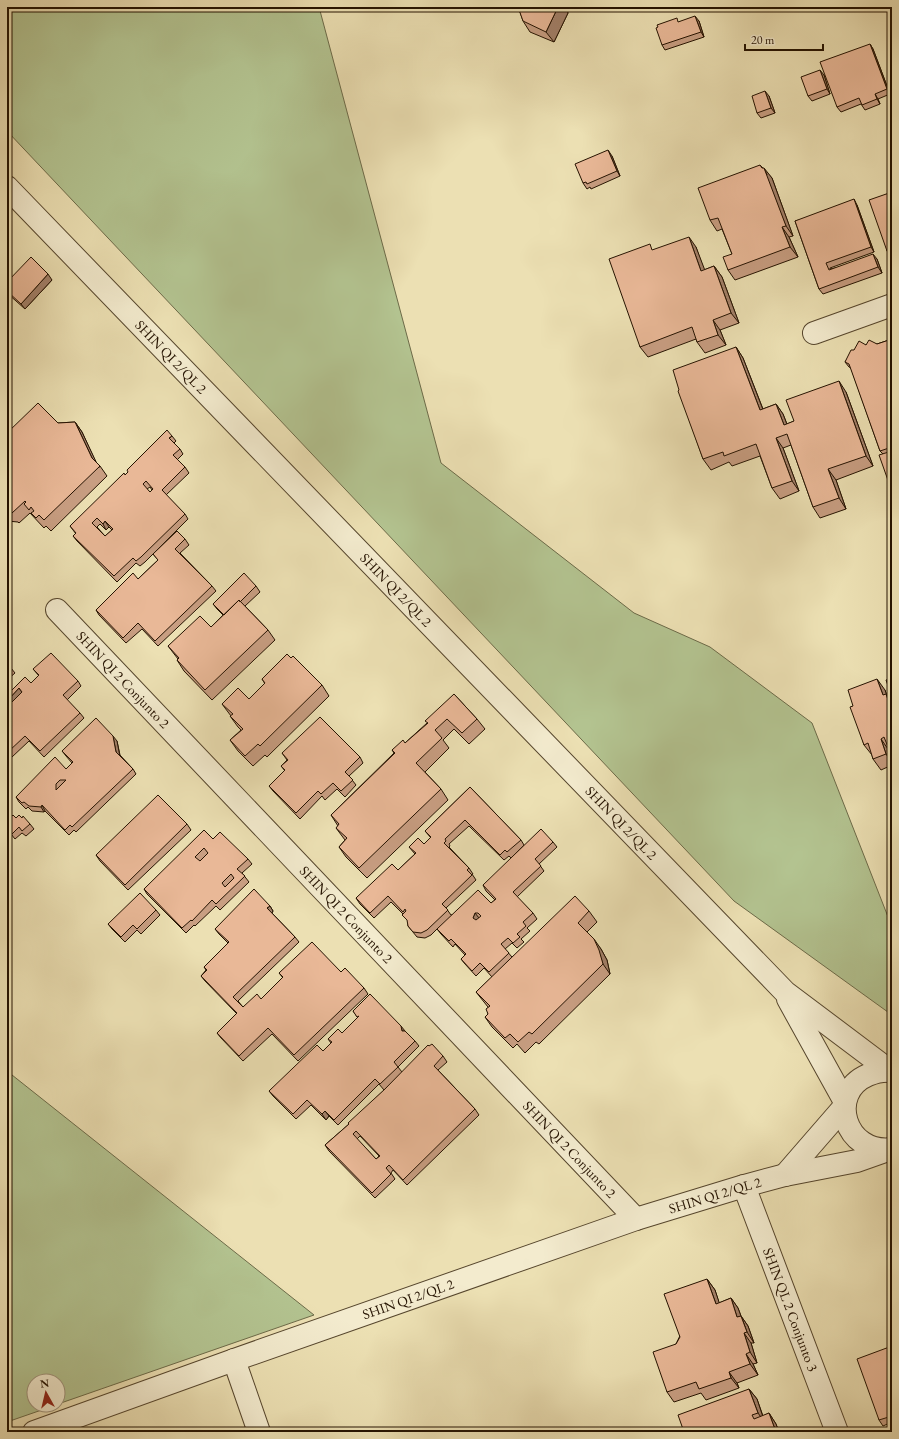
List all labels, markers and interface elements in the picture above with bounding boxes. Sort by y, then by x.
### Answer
scale bar [745,26,823,52]
text: 20 m [751,32,775,48]
street label: SHIN QI 2/QL 2 [131,316,211,397]
street label: SHIN QI 2/QL 2 [356,549,436,630]
street label: SHIN QI 2 Conjunto 2 [73,627,174,732]
street label: SHIN QI 2/QL 2 [582,782,661,863]
street label: SHIN QI 2 Conjunto 2 [296,862,397,967]
street label: SHIN QI 2 Conjunto 2 [519,1097,620,1202]
street label: SHIN QI 2/QL 2 [667,1173,763,1217]
street label: SHIN QL 2 Conjunto 3 [759,1245,822,1374]
street label: SHIN QI 2/QL 2 [360,1275,456,1323]
north arrow [26,1373,66,1413]
text: N [39,1376,50,1391]

